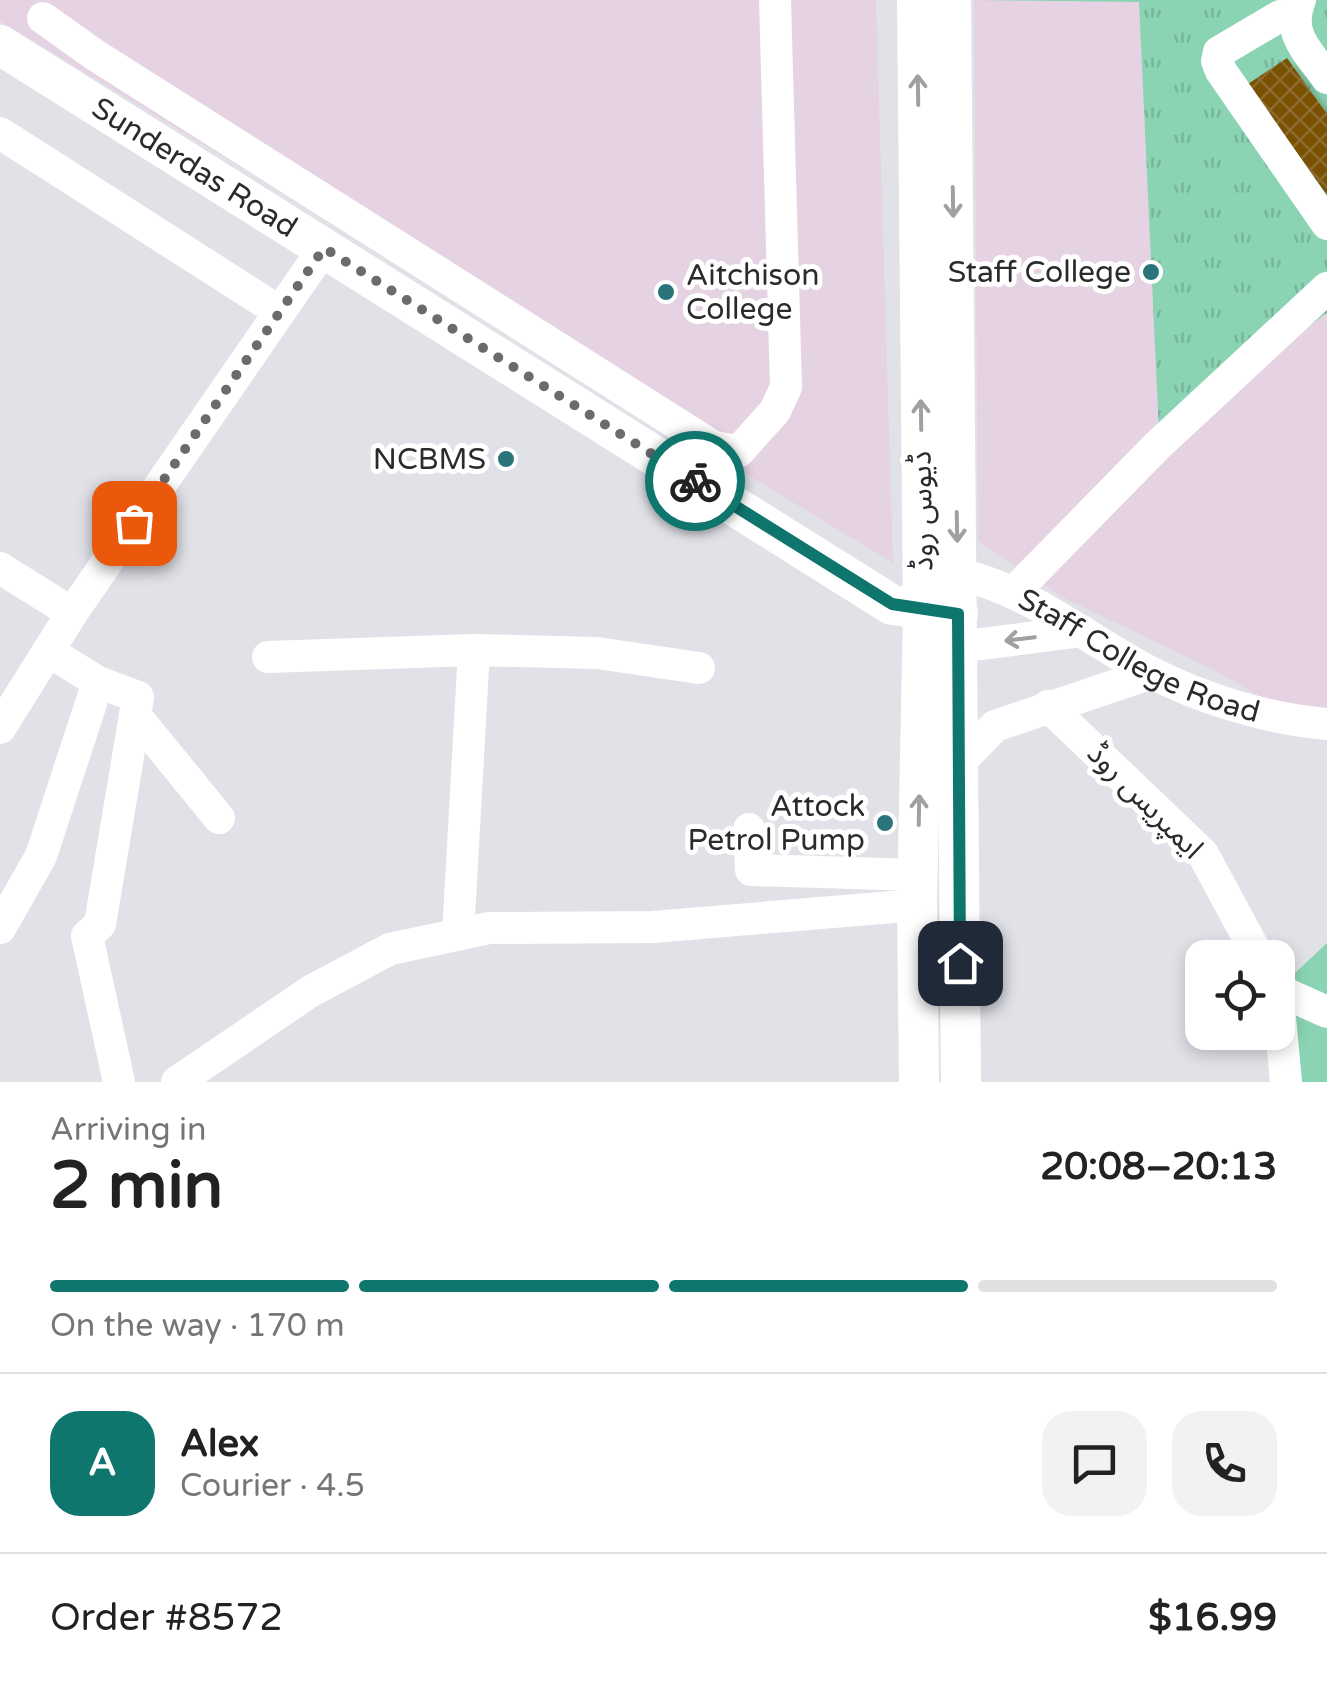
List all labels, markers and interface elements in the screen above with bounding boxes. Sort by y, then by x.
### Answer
one-way arrow [908,74,928,106]
street label: Sunderdas Road [85,89,304,245]
one-way arrow [944,186,963,218]
place label: Staff College [948,254,1131,291]
place label: Aitchison College [686,257,820,328]
marker: Staff College [1140,261,1162,283]
marker: Aitchison College [655,281,677,303]
one-way arrow [912,399,930,432]
courier [645,431,745,531]
place label: NCBMS [373,441,486,478]
marker: NCBMS [495,448,517,470]
street label: ڈیوس روڈ [902,451,942,571]
icon: bike [668,454,723,509]
pin [92,481,177,566]
icon: bag [107,496,162,551]
one-way arrow [948,511,967,543]
street label: Staff College Road [1012,580,1264,731]
one-way arrow [1004,630,1036,649]
street label: ایمپریس روڈ [1079,735,1211,867]
place label: Attock Petrol Pump [688,788,865,859]
one-way arrow [910,794,929,826]
marker: Attock Petrol Pump [874,812,896,834]
pin [918,921,1003,1006]
icon: home [933,936,988,991]
map controls [1185,940,1295,1050]
button: locate [1185,940,1295,1050]
text: Arriving in [50,1111,207,1149]
text: 20:08–20:13 [1040,1144,1277,1190]
text: 2 min [50,1147,223,1226]
text: On the way · 170 m [50,1307,345,1345]
button: chat [1042,1411,1147,1516]
button: phone [1172,1411,1277,1516]
text: Alex [180,1421,259,1467]
text: A [88,1440,117,1486]
text: Courier · 4.5 [180,1467,365,1505]
text: Order #8572 [50,1595,283,1641]
text: $16.99 [1148,1595,1277,1641]

